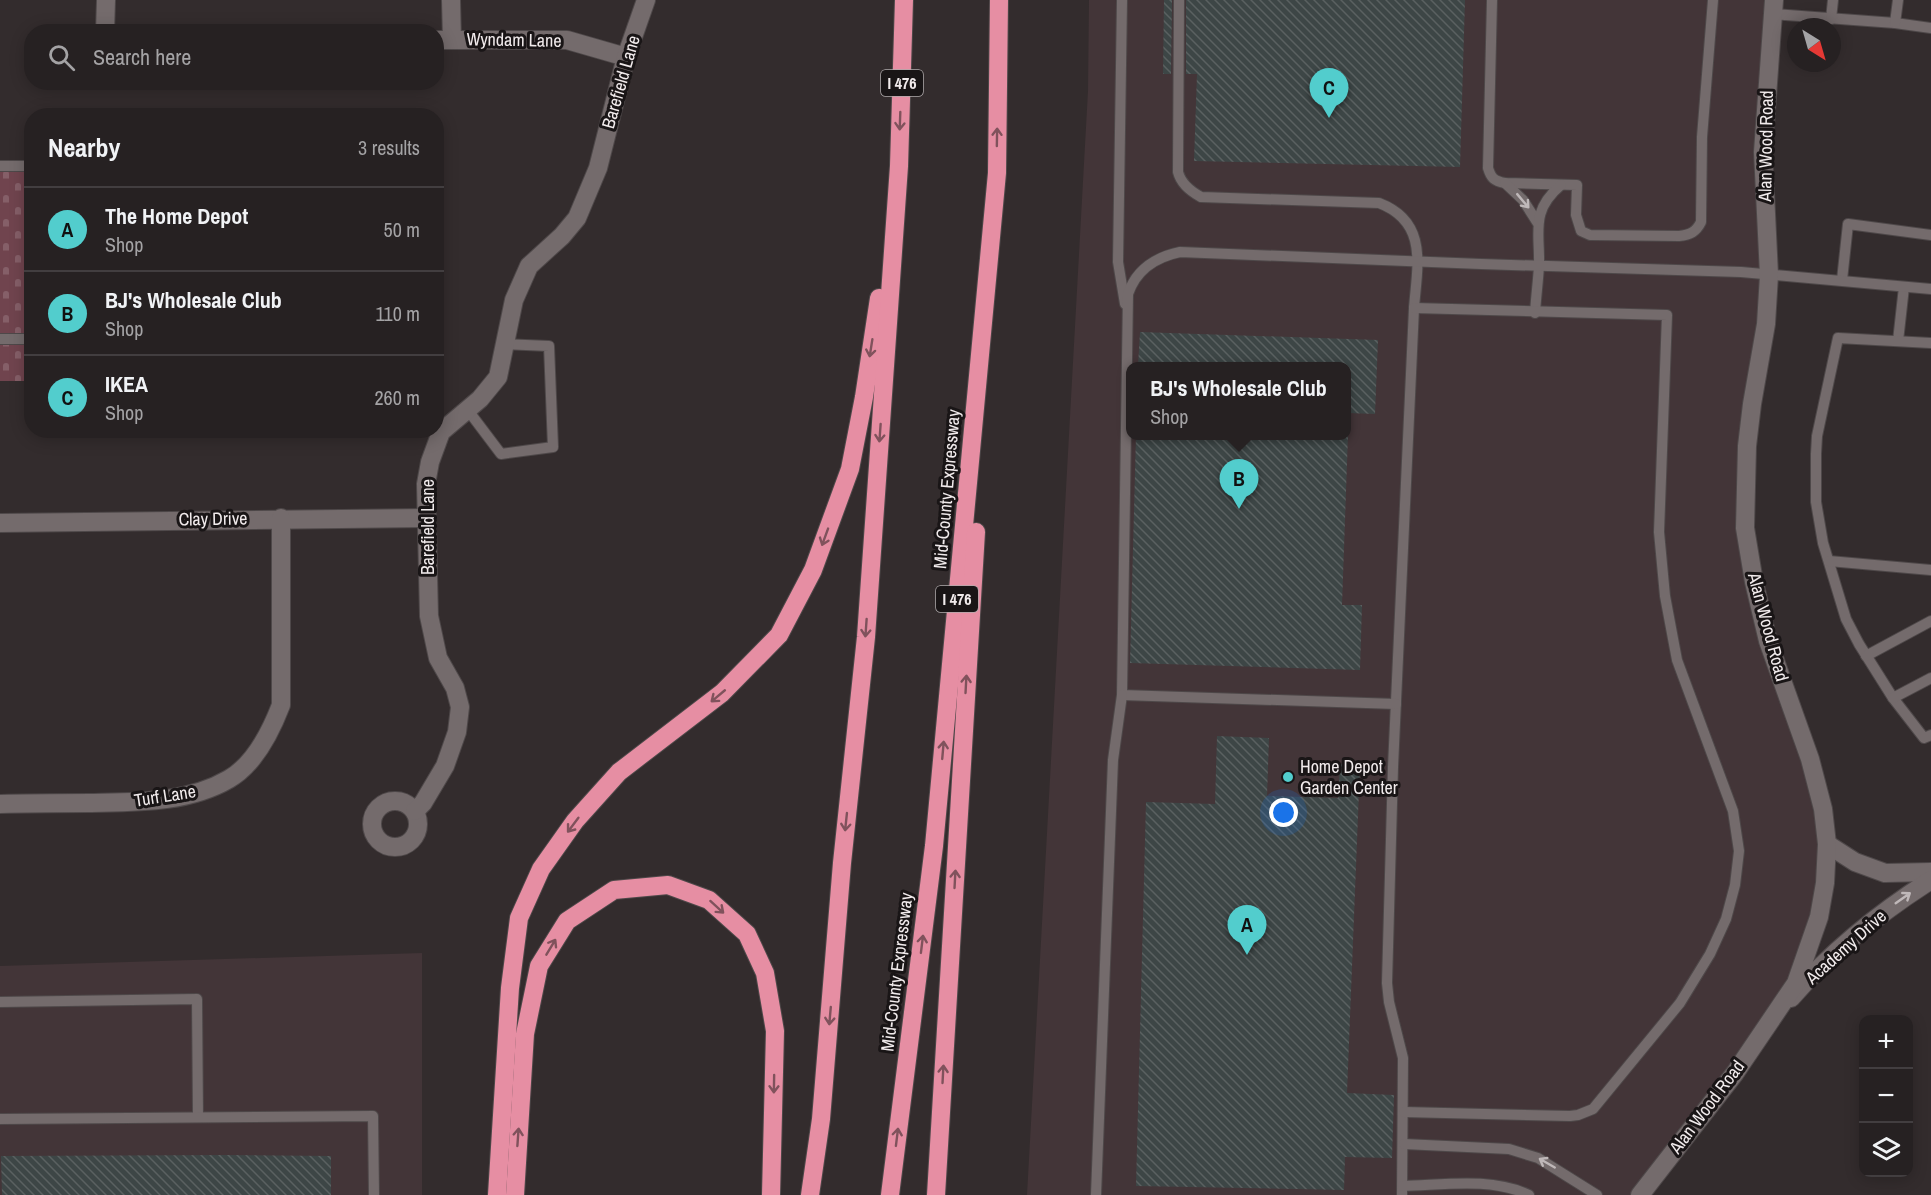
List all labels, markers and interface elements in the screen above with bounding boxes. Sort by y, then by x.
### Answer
north arrow [1787,18,1841,72]
search box [24,24,444,90]
street label: Wyndam Lane [466,26,562,53]
street label: Barefield Lane [595,32,646,131]
icon: search [45,41,78,74]
text: Search here [93,42,191,72]
pin: C [1310,68,1348,118]
road number: I 476 [881,70,923,96]
street label: Alan Wood Road [1752,90,1779,203]
one-way arrow [895,111,906,131]
one-way arrow [992,128,1003,148]
text: Nearby [48,130,120,165]
text: 3 results [358,134,420,161]
one-way arrow [1516,193,1529,209]
text: The Home Depot [105,201,248,231]
text: A [62,216,73,243]
text: 50 m [384,216,420,243]
text: Shop [105,231,143,258]
text: BJ's Wholesale Club [105,285,282,315]
text: B [62,300,73,327]
text: 110 m [376,300,420,327]
text: Shop [105,315,143,342]
one-way arrow [866,338,877,357]
popup [1126,362,1351,440]
text: IKEA [105,369,148,399]
text: BJ's Wholesale Club [1150,373,1327,403]
text: C [62,384,73,411]
text: 260 m [374,384,420,411]
text: Shop [105,399,143,426]
text: Shop [1150,403,1188,430]
street label: Mid-County Expressway [927,408,966,570]
one-way arrow [874,423,885,443]
pin: B [1220,460,1258,509]
street label: Barefield Lane [415,479,440,575]
street label: Clay Drive [178,505,248,532]
one-way arrow [819,527,830,546]
street label: Alan Wood Road [1742,569,1795,684]
road number: I 476 [936,586,978,612]
one-way arrow [861,618,872,637]
one-way arrow [961,675,972,695]
one-way arrow [711,689,726,703]
one-way arrow [938,740,949,760]
place label: Home Depot Garden Center [1300,754,1398,800]
marker: Home Depot Garden Center [1281,770,1295,784]
street label: Turf Lane [132,778,197,813]
your location [1269,798,1298,827]
one-way arrow [841,812,852,831]
one-way arrow [567,816,579,832]
one-way arrow [949,870,960,890]
street label: Mid-County Expressway [874,890,919,1053]
one-way arrow [1894,892,1910,904]
one-way arrow [709,900,724,914]
street label: Academy Drive [1799,904,1892,990]
pin: A [1228,906,1266,955]
one-way arrow [916,934,927,954]
one-way arrow [546,939,558,956]
one-way arrow [824,1006,835,1026]
map controls [1859,1015,1913,1177]
button: + [1859,1015,1913,1069]
street label: Alan Wood Road [1663,1055,1750,1159]
one-way arrow [938,1064,949,1084]
button: − [1859,1069,1913,1123]
one-way arrow [768,1073,780,1093]
button: layers [1859,1123,1913,1177]
one-way arrow [513,1127,524,1147]
one-way arrow [892,1128,903,1147]
one-way arrow [1539,1157,1557,1168]

